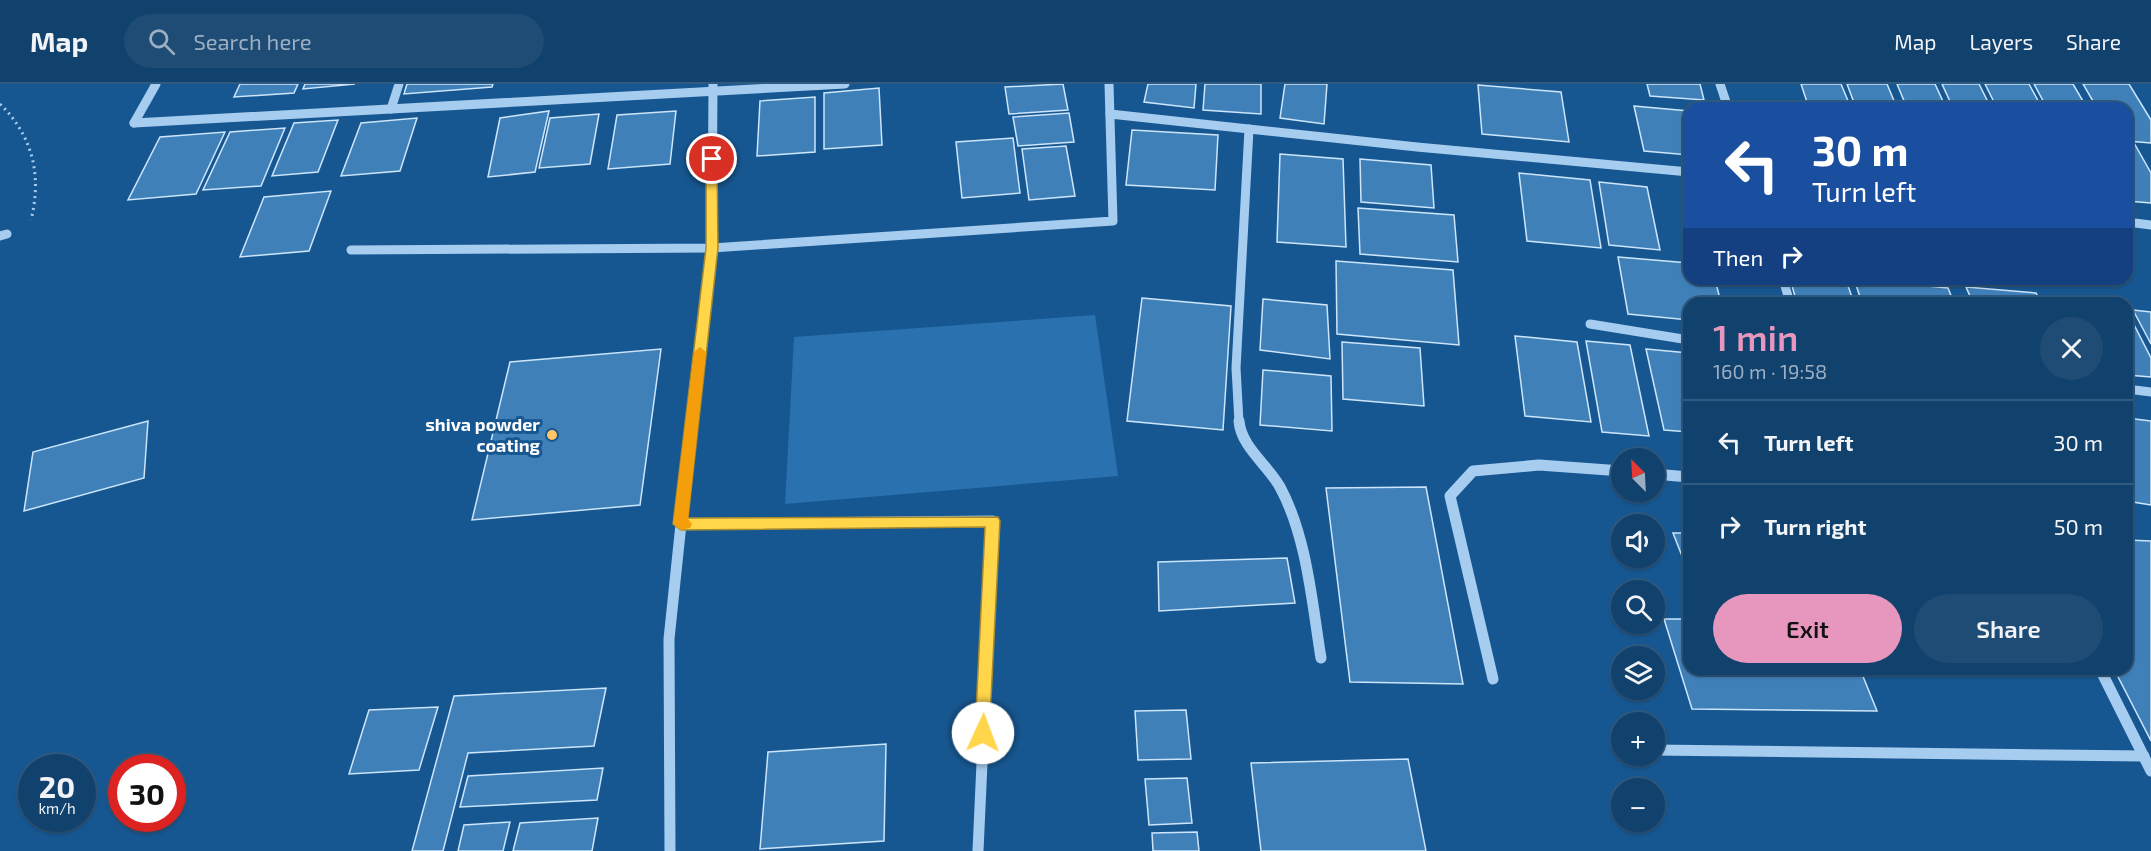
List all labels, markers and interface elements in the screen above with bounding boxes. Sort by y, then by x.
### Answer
search box [124,14,544,68]
text: Map [30,24,88,58]
icon: search [145,25,178,58]
text: Search here [193,28,312,54]
text: Map [1894,29,1936,54]
text: Layers [1969,29,2033,54]
text: Share [2066,29,2121,54]
text: 30 m [1812,124,1908,174]
icon: left [1713,126,1791,204]
pin [686,133,737,184]
icon: arrive [695,142,728,175]
text: Turn left [1812,175,1916,207]
icon: right [1775,240,1808,273]
text: Then [1713,244,1763,270]
text: 1 min [1713,315,1798,358]
button: close [2040,317,2103,380]
text: 160 m · 19:58 [1713,359,1827,383]
place label: shiva powder coating [425,413,541,456]
icon: left [1713,426,1746,459]
marker: shiva powder coating [545,428,559,442]
text: Turn left [1764,429,1853,455]
text: 30 m [2053,429,2103,455]
north arrow [1611,448,1665,502]
map controls [1611,448,1665,832]
icon: right [1713,510,1746,543]
text: Turn right [1764,513,1866,539]
text: 50 m [2054,513,2103,539]
button: sound [1611,514,1665,568]
button: search [1611,580,1665,634]
button: Exit [1713,594,1902,663]
button: Share [1914,594,2103,663]
button: layers [1611,646,1665,700]
position arrow [951,701,1015,765]
button: + [1611,712,1665,766]
speed limit sign: 30 [108,754,186,832]
text: 20 [39,768,75,804]
button: − [1611,778,1665,832]
text: km/h [38,799,76,817]

